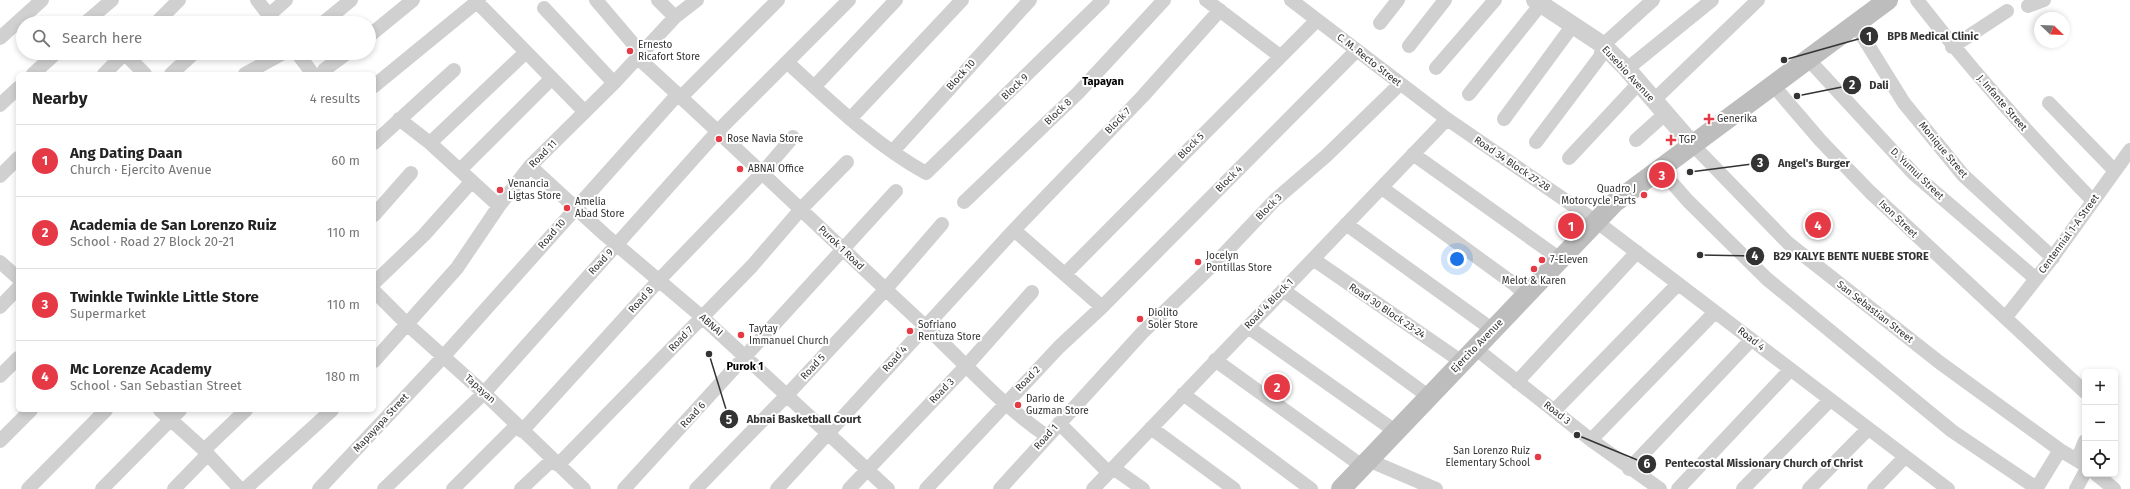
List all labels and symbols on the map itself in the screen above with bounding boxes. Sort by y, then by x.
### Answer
north arrow [2034,12,2070,48]
callout: BPB Medical Clinic [1859,25,1987,48]
text: 1 [1866,30,1872,44]
text: BPB Medical Clinic [1887,30,1979,43]
street label: C. M. Recto Street [1334,31,1404,89]
place label: Ernesto Ricafort Store [638,39,700,63]
street label: Eusebio Avenue [1599,44,1657,104]
marker: Ernesto Ricafort Store [625,46,635,56]
street label: Block 10 [944,57,978,93]
street label: Block 9 [999,71,1031,103]
street label: J. Infante Street [1974,73,2030,134]
callout: Dali [1842,74,1897,97]
district label: Tapayan [1082,75,1124,88]
text: 2 [1849,78,1855,92]
text: Dali [1869,79,1889,92]
street label: Block 8 [1042,96,1074,128]
street label: Block 7 [1103,105,1134,137]
place label: Generika [1717,113,1757,125]
marker: Generika [1704,114,1714,124]
street label: Monique Street [1916,120,1970,181]
street label: Block 5 [1175,130,1207,162]
place label: Rose Navia Store [727,133,803,145]
marker: Rose Navia Store [714,134,724,144]
street label: Road 34 Block 27-28 [1472,134,1553,194]
place label: TGP [1679,134,1696,146]
marker: TGP [1666,135,1676,145]
street label: Road 11 [527,138,559,170]
street label: D. Yumul Street [1888,146,1946,203]
callout: Angel's Burger [1750,152,1858,175]
text: 3 [1756,156,1763,170]
text: Angel's Burger [1777,157,1851,170]
pin: 3 [1649,160,1675,190]
place label: ABNAI Office [748,163,804,175]
street label: Block 4 [1213,163,1245,195]
marker: ABNAI Office [735,164,745,174]
place label: Venancia Ligtas Store [508,178,561,202]
place label: Quadro J Motorcycle Parts [1561,183,1636,207]
marker: Venancia Ligtas Store [495,185,505,195]
marker: Quadro J Motorcycle Parts [1639,190,1649,200]
street label: Block 3 [1253,191,1285,223]
street label: Centennial 1-A Street [2036,192,2102,276]
place label: Amelia Abad Store [575,196,624,220]
street label: Ison Street [1876,198,1920,241]
marker: Amelia Abad Store [562,203,572,213]
pin: 4 [1805,210,1831,240]
pin: 1 [1558,211,1584,241]
street label: Road 10 [536,216,568,251]
street label: Purok 1 Road [816,223,866,273]
callout: B29 KALYE BENTE NUEBE STORE [1745,244,1937,267]
street label: Road 9 [586,247,616,277]
your location [1447,249,1467,269]
text: 4 [1752,249,1759,263]
place label: Jocelyn Pontillas Store [1206,250,1272,274]
text: B29 KALYE BENTE NUEBE STORE [1773,250,1929,263]
place label: 7-Eleven [1550,254,1588,266]
marker: 7-Eleven [1537,255,1547,265]
marker: Jocelyn Pontillas Store [1193,257,1203,267]
marker: Melot & Karen [1529,264,1539,274]
place label: Melot & Karen [1502,275,1566,287]
street label: Road 4 Block 1 [1242,276,1296,332]
street label: San Sebastian Street [1834,278,1916,346]
street label: Road 30 Block 23-24 [1347,281,1428,341]
street label: Road 8 [626,284,656,316]
place label: Diolito Soler Store [1148,307,1198,331]
street label: ABNAI [697,311,725,339]
marker: Diolito Soler Store [1135,314,1145,324]
street label: Ejercito Avenue [1448,317,1506,375]
place label: Sofriano Rentuza Store [918,319,981,343]
place label: Taytay Immanuel Church [749,323,829,347]
street label: Road 7 [666,324,696,354]
street label: Road 4 [1735,325,1767,354]
marker: Sofriano Rentuza Store [905,326,915,336]
marker: Taytay Immanuel Church [736,330,746,340]
street label: Road 4 [880,343,910,375]
street label: Road 5 [798,352,828,382]
district label: Purok 1 [727,360,763,373]
street label: Road 2 [1013,364,1043,394]
street label: Tapayan [462,372,498,406]
pin: 2 [1264,372,1290,402]
street label: Road 3 [927,376,957,406]
street label: Mapayapa Street [351,391,411,455]
place label: Dario de Guzman Store [1026,393,1089,417]
street label: Road 3 [1541,399,1573,427]
street label: Road 6 [678,400,708,430]
marker: Dario de Guzman Store [1013,400,1023,410]
callout: Abnai Basketball Court [719,408,869,431]
text: 5 [726,413,733,427]
text: Abnai Basketball Court [746,413,862,426]
street label: Road 1 [1031,422,1061,452]
place label: San Lorenzo Ruiz Elementary School [1445,445,1531,469]
marker: San Lorenzo Ruiz Elementary School [1533,452,1543,462]
callout: Pentecostal Missionary Church of Christ [1637,452,1871,475]
text: 6 [1644,457,1651,471]
text: Pentecostal Missionary Church of Christ [1665,457,1864,470]

